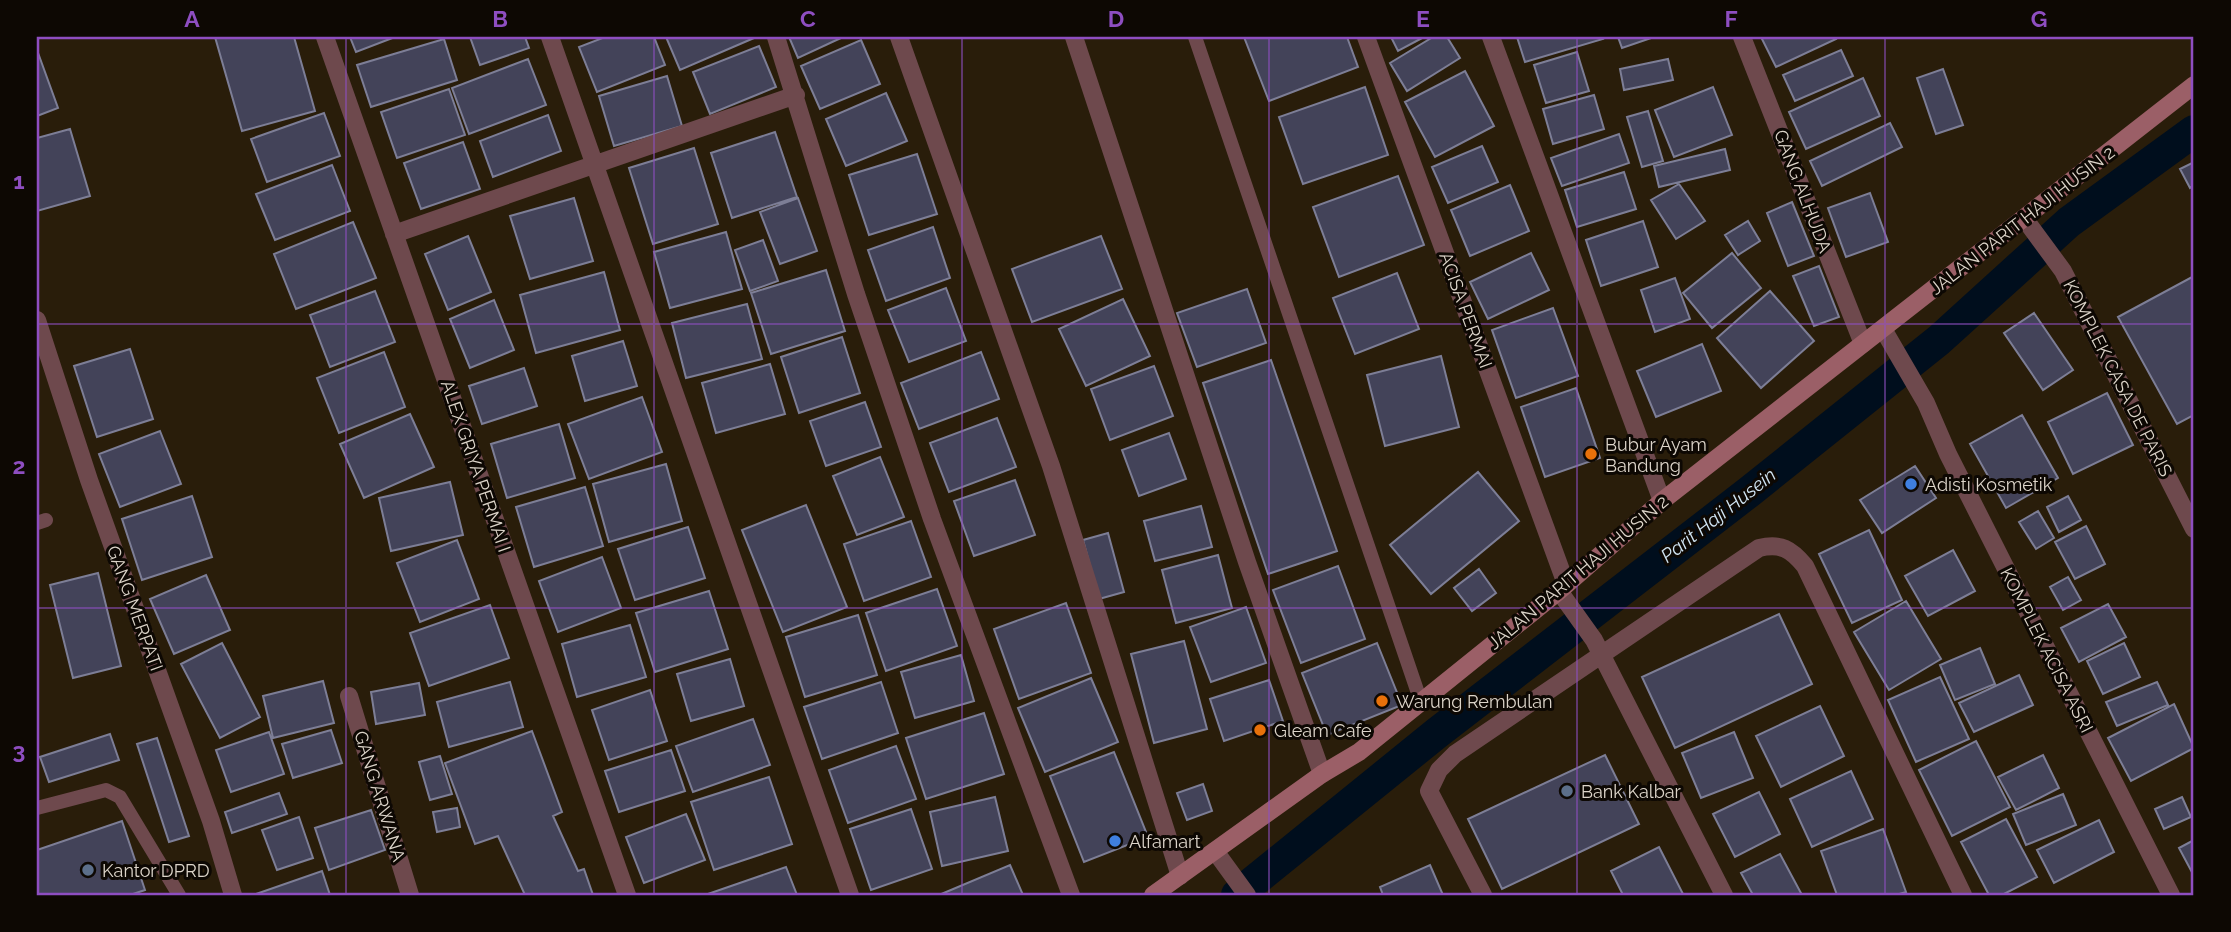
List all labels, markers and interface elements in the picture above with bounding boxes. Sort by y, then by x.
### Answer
text: A [184,5,200,32]
text: B [492,5,508,32]
text: C [800,5,816,32]
text: D [1108,5,1124,32]
text: E [1416,5,1430,32]
text: F [1724,5,1738,32]
text: G [2031,5,2047,32]
street label: GANG ALHUDA [1770,127,1836,255]
street label: JALAN PARIT HAJI HUSIN 2 [1925,141,2119,299]
text: 1 [13,167,25,194]
street label: ACISA PERMAI [1435,249,1497,371]
street label: KOMPLEK CASA DE PARIS [2059,276,2177,480]
street label: ALEX GRIYA PERMAI I [437,377,515,555]
place label: Bubur Ayam Bandung [1605,434,1707,476]
marker: Bubur Ayam Bandung [1583,446,1599,462]
text: 2 [13,452,25,479]
water label: Parit Haji Husein [1656,463,1780,567]
place label: Adisti Kosmetik [1925,474,2053,495]
marker: Adisti Kosmetik [1903,476,1919,492]
street label: JALAN PARIT HAJI HUSIN 2 [1484,490,1672,654]
street label: GANG MERPATI [103,543,167,673]
street label: KOMPLEK ACISA ASRI [1996,564,2098,736]
place label: Warung Rembulan [1396,691,1552,712]
marker: Warung Rembulan [1374,693,1390,709]
place label: Gleam Cafe [1274,720,1372,741]
marker: Gleam Cafe [1252,722,1268,738]
street label: GANG ARWANA [350,728,410,864]
text: 3 [13,737,25,764]
place label: Bank Kalbar [1581,781,1682,802]
marker: Bank Kalbar [1559,783,1575,799]
place label: Alfamart [1129,831,1200,852]
marker: Alfamart [1107,833,1123,849]
place label: Kantor DPRD [102,860,210,881]
marker: Kantor DPRD [80,862,96,878]

